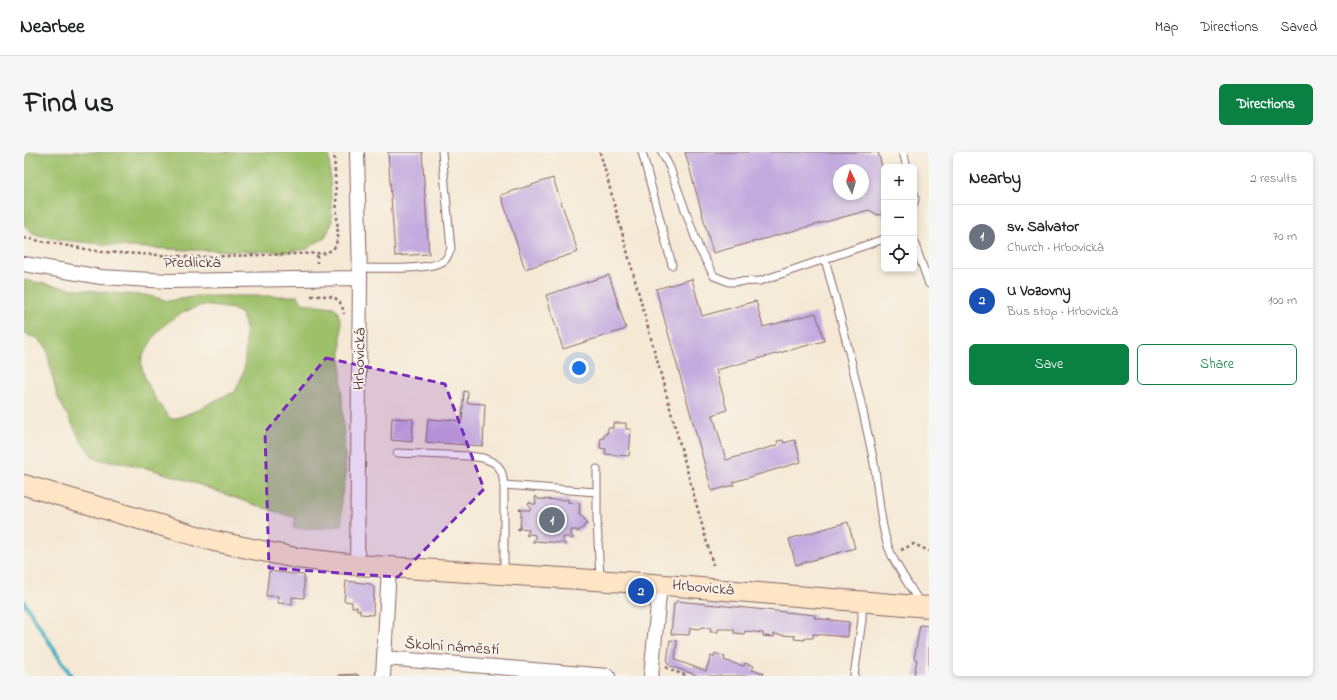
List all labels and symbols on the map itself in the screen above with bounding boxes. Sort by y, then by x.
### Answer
north arrow [833,164,869,200]
street label: Předlická [163,251,221,275]
street label: Hrbovická [347,328,373,390]
your location [569,358,589,378]
pin: 1 [539,505,565,535]
street label: Hrbovická [671,573,735,603]
pin: 2 [628,576,654,606]
street label: Školní náměstí [404,632,500,662]

